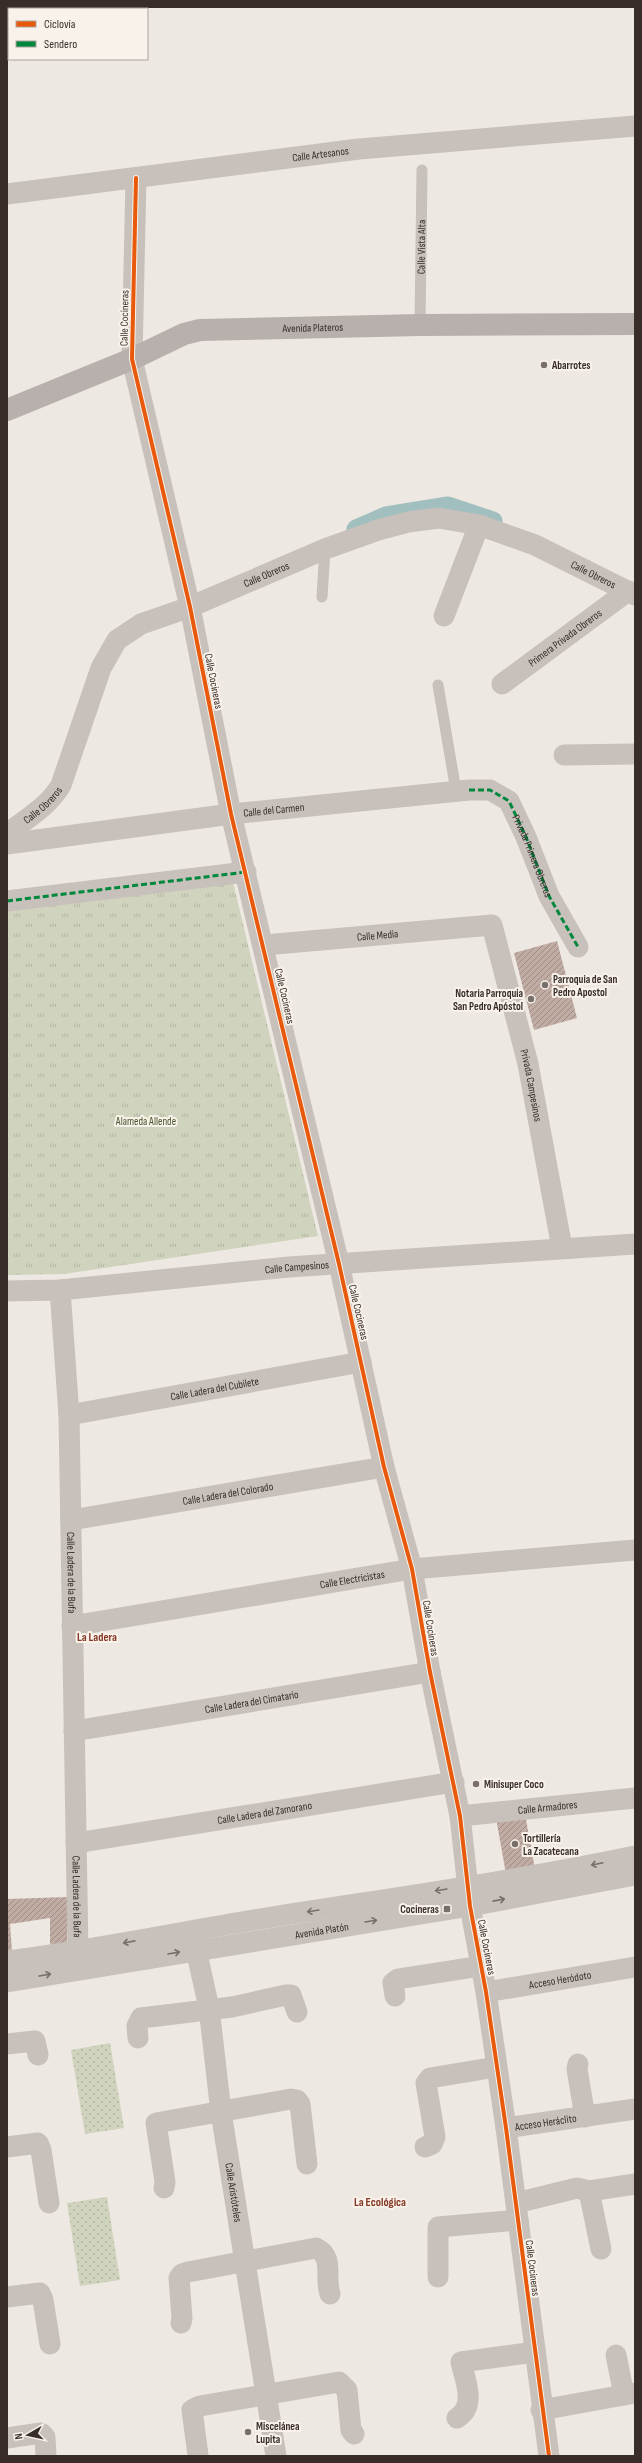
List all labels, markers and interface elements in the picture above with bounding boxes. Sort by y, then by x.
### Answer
legend [8,8,148,60]
text: Ciclovía [44,17,76,32]
text: Sendero [44,37,77,52]
street label: Calle Artesanos [291,144,350,164]
street label: Calle Vista Alta [415,220,428,274]
street label: Calle Cocineras [118,290,131,346]
street label: Avenida Plateros [281,321,343,335]
place label: Abarrotes [551,359,591,372]
marker: Abarrotes [539,360,549,370]
street label: Calle Obreros [569,558,618,591]
street label: Calle Obreros [242,559,291,590]
street label: Primera Privada Obreros [526,607,604,669]
street label: Calle Cocineras [202,652,225,710]
street label: Calle Obreros [21,784,65,827]
street label: Calle del Carmen [243,801,305,820]
street label: Privada Primera Obreros [509,813,555,899]
street label: Calle Media [356,927,399,944]
street label: Calle Cocineras [272,967,297,1025]
place label: Parroquia de San Pedro Apostol [553,973,618,999]
marker: Parroquia de San Pedro Apostol [540,980,550,990]
place label: Notaria Parroquia San Pedro Apóstol [453,987,523,1013]
marker: Notaria Parroquia San Pedro Apóstol [526,994,536,1004]
street label: Privada Campesinos [517,1048,545,1123]
park label: Alameda Allende [115,1115,176,1128]
street label: Calle Campesinos [264,1258,329,1276]
street label: Calle Cocineras [346,1283,371,1341]
street label: Calle Ladera del Cubilete [169,1375,260,1403]
street label: Calle Ladera del Colorado [182,1480,275,1508]
street label: Calle Ladera de la Bufa [64,1532,78,1614]
street label: Calle Electricistas [319,1568,386,1591]
street label: Calle Cocineras [420,1599,441,1657]
district label: La Ladera [77,1630,117,1645]
street label: Calle Ladera del Cimatario [204,1688,300,1716]
place label: Minisuper Coco [484,1778,544,1791]
marker: Minisuper Coco [471,1779,481,1789]
street label: Calle Armadores [517,1798,578,1817]
street label: Calle Ladera del Zamorano [216,1799,313,1827]
place label: Tortillería La Zacatecana [523,1832,579,1858]
marker: Tortillería La Zacatecana [510,1839,520,1849]
street label: Calle Ladera de la Bufa [69,1856,84,1938]
one-way arrow [591,1860,604,1868]
one-way arrow [435,1886,448,1894]
one-way arrow [492,1896,505,1904]
place label: Cocineras [400,1903,439,1916]
marker: Cocineras [442,1904,452,1914]
one-way arrow [307,1907,320,1915]
one-way arrow [364,1917,377,1925]
street label: Calle Cocineras [475,1918,498,1976]
street label: Avenida Platón [293,1920,350,1942]
one-way arrow [123,1938,136,1946]
one-way arrow [167,1949,180,1957]
street label: Acceso Heródoto [527,1968,593,1992]
one-way arrow [39,1971,52,1979]
street label: Acceso Heráclito [513,2112,578,2134]
street label: Calle Aristóteles [222,2162,245,2223]
district label: La Ecológica [354,2195,406,2210]
street label: Calle Cocineras [523,2239,542,2297]
north arrow [8,2415,48,2455]
place label: Miscelánea Lupita [256,2420,300,2446]
marker: Miscelánea Lupita [243,2427,253,2437]
text: N [12,2432,25,2440]

